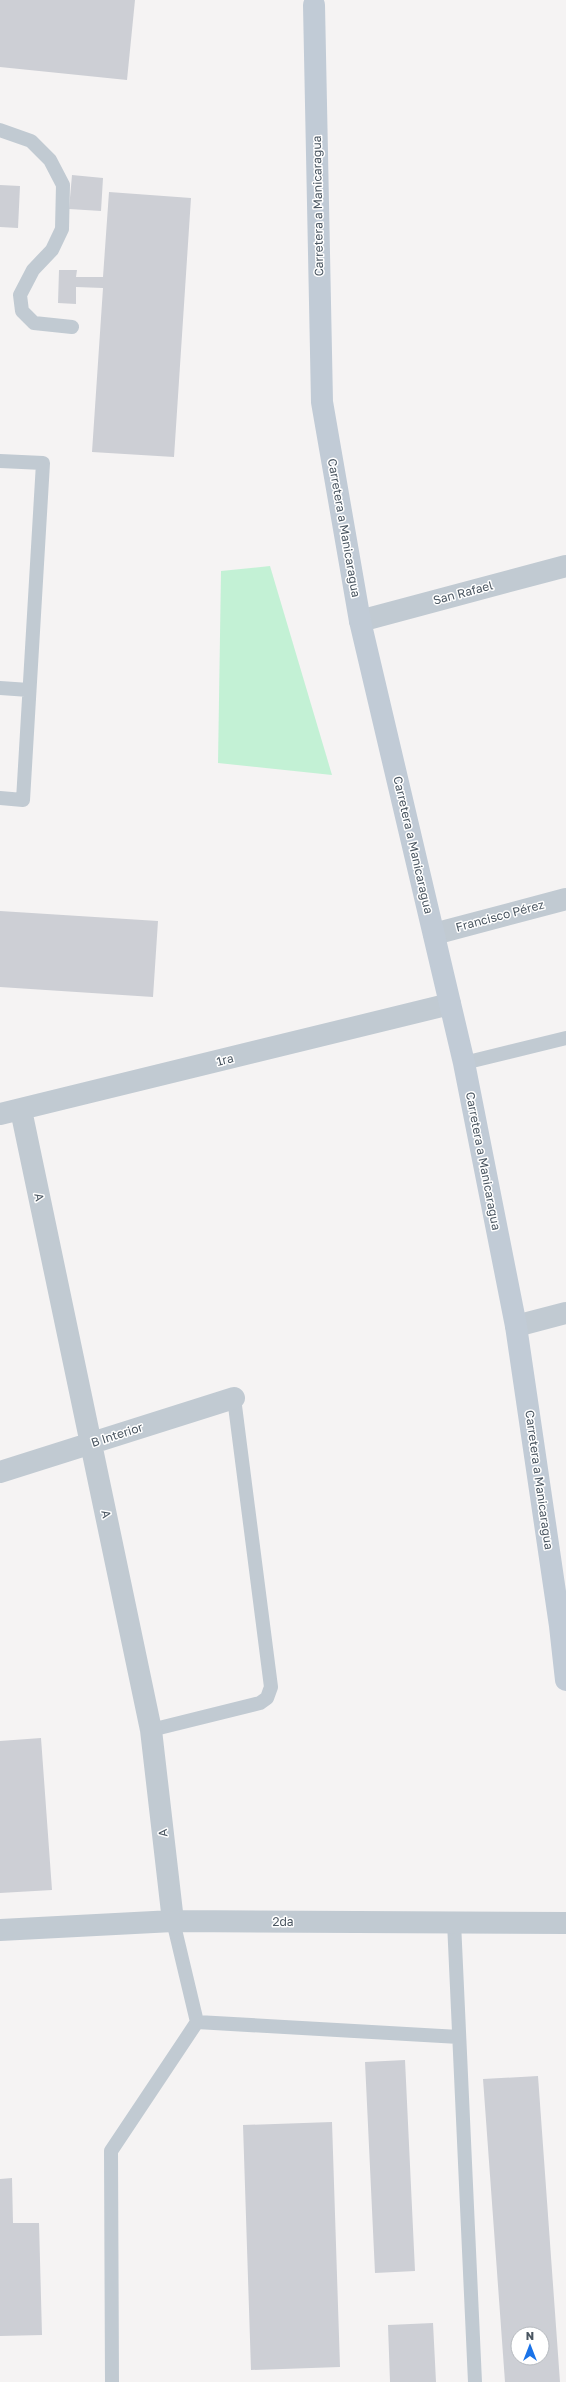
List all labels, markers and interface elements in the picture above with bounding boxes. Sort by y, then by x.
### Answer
street label: Carretera a Manicaragua [309,135,326,277]
street label: Carretera a Manicaragua [325,457,364,599]
street label: San Rafael [431,577,495,608]
street label: Carretera a Manicaragua [390,775,437,915]
street label: Francisco Pérez [454,896,546,935]
street label: 1ra [215,1050,235,1069]
street label: Carretera a Manicaragua [463,1090,504,1231]
street label: A [31,1191,48,1202]
street label: Carretera a Manicaragua [522,1409,557,1551]
street label: B Interior [89,1419,145,1450]
street label: A [98,1508,115,1519]
street label: A [155,1828,170,1838]
street label: 2da [272,1914,294,1929]
north arrow [510,2326,550,2366]
text: N [526,2329,534,2342]

